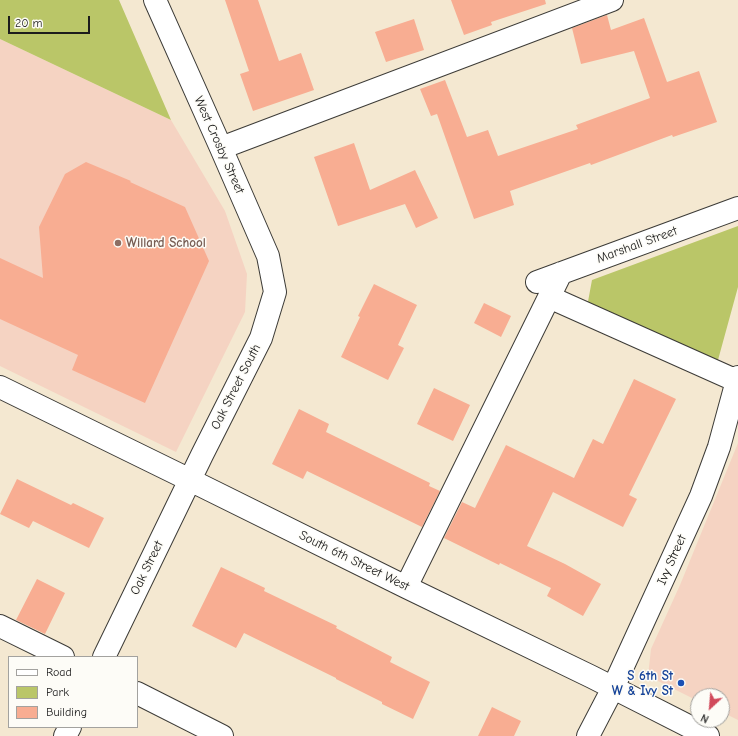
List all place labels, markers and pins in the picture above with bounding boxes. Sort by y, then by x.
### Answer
place label: Willard School [126,235,206,251]
marker: Willard School [113,238,123,248]
place label: S 6th St W & Ivy St [612,668,673,699]
marker: S 6th St W & Ivy St [676,678,686,688]

